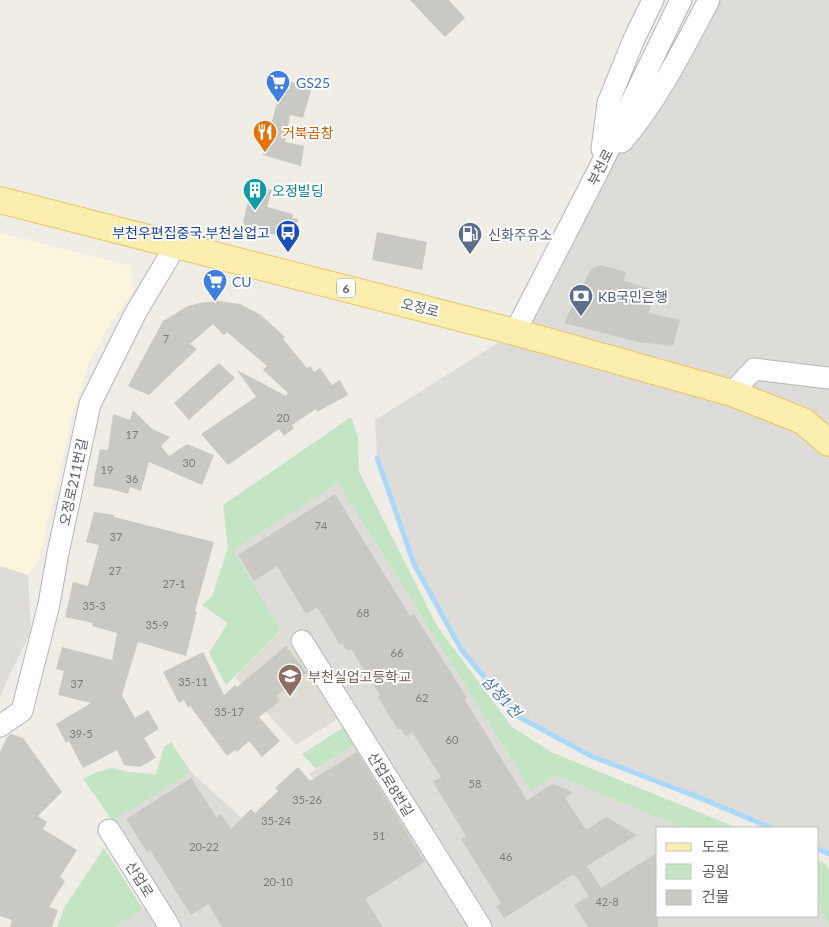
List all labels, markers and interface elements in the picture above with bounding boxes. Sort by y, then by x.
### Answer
supermarket icon: GS25 [265,69,291,103]
place label: GS25 [296,74,330,91]
restaurant icon: 거북곱창 [252,119,278,153]
place label: 거북곱창 [282,124,334,141]
street label: 부천로 [584,146,616,188]
building icon: 오정빌딩 [242,177,268,211]
place label: 오정빌딩 [272,182,324,199]
bus stop icon: 부천우편집중국.부천실업고 [275,219,301,253]
fuel station icon: 신화주유소 [457,221,483,255]
place label: 부천우편집중국.부천실업고 [112,224,270,241]
place label: 신화주유소 [488,226,553,243]
supermarket icon: CU [202,268,228,302]
place label: CU [232,273,252,290]
road number: 6 [337,278,355,298]
bank icon: KB국민은행 [568,283,594,317]
place label: KB국민은행 [598,288,668,305]
street label: 오정로 [399,294,441,320]
house number: 7 [163,332,169,345]
house number: 20 [277,411,290,424]
house number: 17 [126,428,138,441]
street label: 오정로211번길 [55,437,91,527]
house number: 30 [183,456,196,469]
house number: 19 [101,463,113,476]
house number: 36 [126,472,138,485]
house number: 74 [315,519,328,532]
house number: 37 [110,530,122,543]
house number: 27 [109,564,121,577]
house number: 27-1 [162,577,186,590]
house number: 35-3 [82,599,106,612]
house number: 68 [357,606,369,619]
house number: 35-9 [145,618,169,631]
house number: 66 [391,646,403,659]
school or university icon: 부천실업고등학교 [277,663,303,697]
place label: 부천실업고등학교 [308,668,411,685]
water label: 삼정1천 [479,671,527,722]
house number: 35-11 [178,675,208,688]
house number: 37 [71,677,83,690]
house number: 62 [416,691,428,704]
house number: 35-17 [214,705,244,718]
house number: 39-5 [69,727,93,740]
house number: 60 [446,733,459,746]
street label: 산업로8번길 [365,749,417,819]
house number: 58 [469,777,481,790]
house number: 35-26 [292,793,322,806]
house number: 35-24 [261,814,291,827]
legend [656,827,819,917]
house number: 51 [373,829,385,842]
text: 도로 [702,837,730,855]
house number: 20-22 [189,840,219,853]
house number: 46 [500,850,512,863]
street label: 산업로 [123,858,158,900]
text: 공원 [702,862,730,880]
house number: 20-10 [263,875,293,888]
text: 건물 [702,887,730,905]
house number: 42-8 [595,895,619,908]

